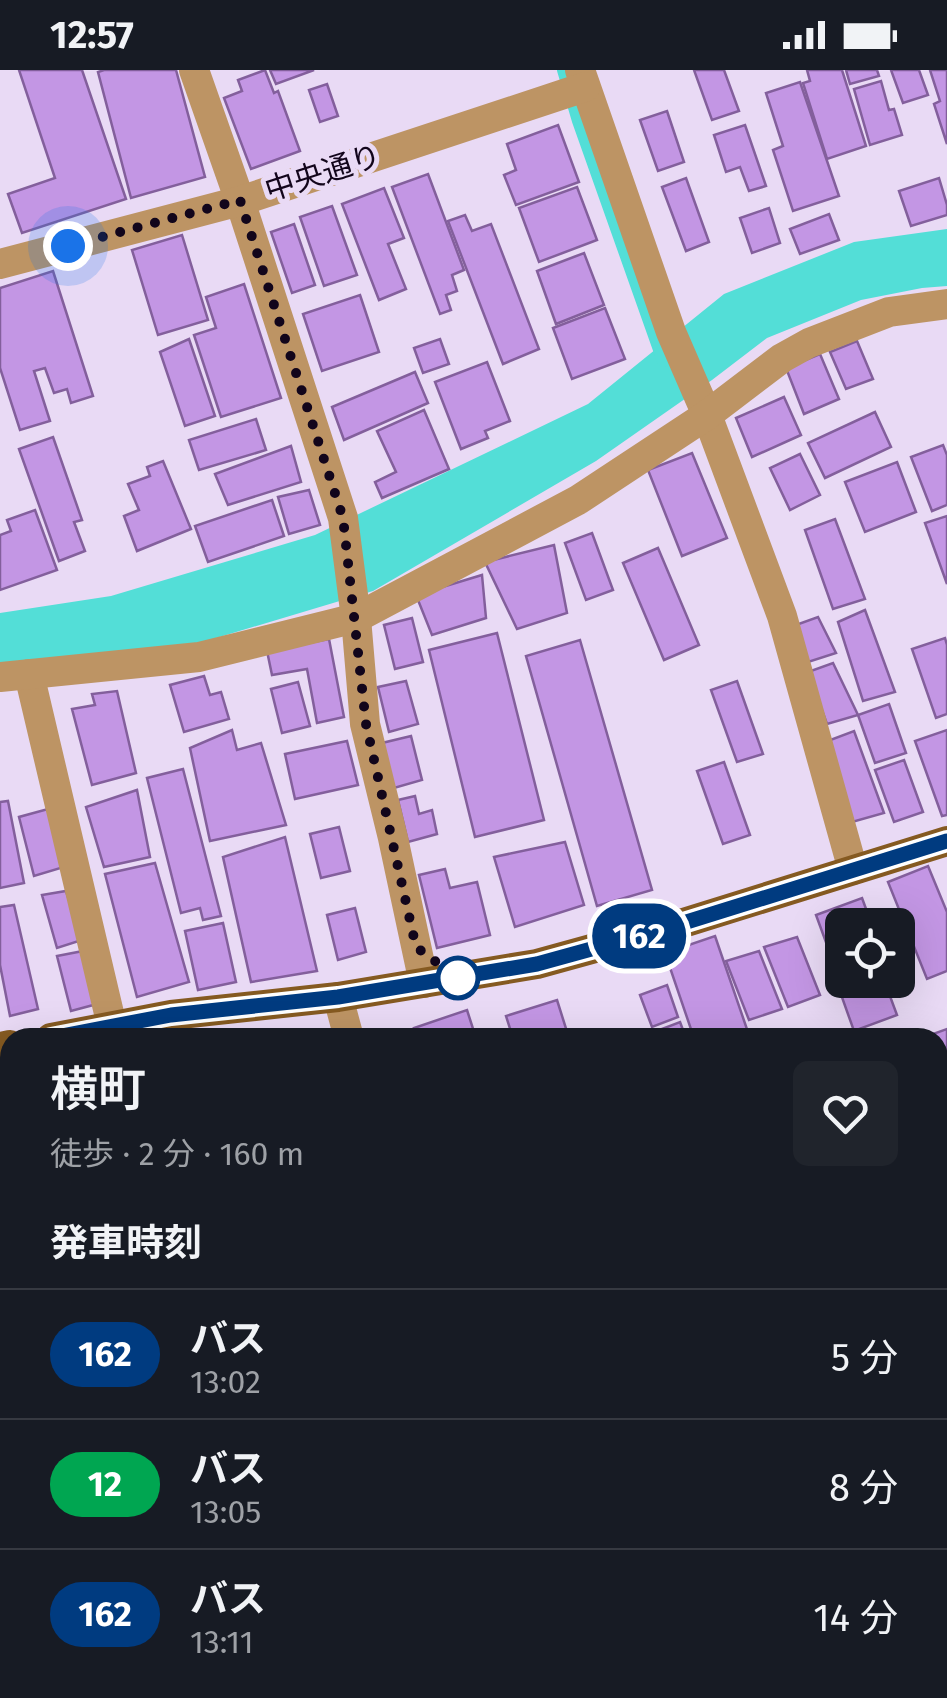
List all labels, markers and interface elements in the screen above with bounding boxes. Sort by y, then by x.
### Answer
text: 12:57 [50,12,134,58]
street label: 中央通り [260,137,386,209]
your location [43,221,93,271]
line badge: 162 [582,904,696,968]
map controls [825,908,915,998]
button: locate [825,908,915,998]
text: 162 [612,915,666,957]
unlabelled marker [437,957,479,999]
text: 横町 [50,1061,146,1119]
button: heart [793,1061,898,1166]
text: 徒歩 · 2 分 · 160 m [50,1135,304,1173]
text: 発車時刻 [50,1220,202,1266]
text: バス [190,1316,266,1362]
text: 162 [78,1333,132,1375]
text: 5 分 [831,1335,898,1381]
text: 13:02 [190,1363,261,1401]
text: バス [190,1446,266,1492]
text: 12 [88,1463,122,1505]
text: 8 分 [829,1465,898,1511]
text: 13:05 [190,1493,261,1531]
text: バス [190,1576,266,1622]
text: 162 [78,1593,132,1635]
text: 14 分 [813,1595,898,1641]
text: 13:11 [190,1623,254,1661]

